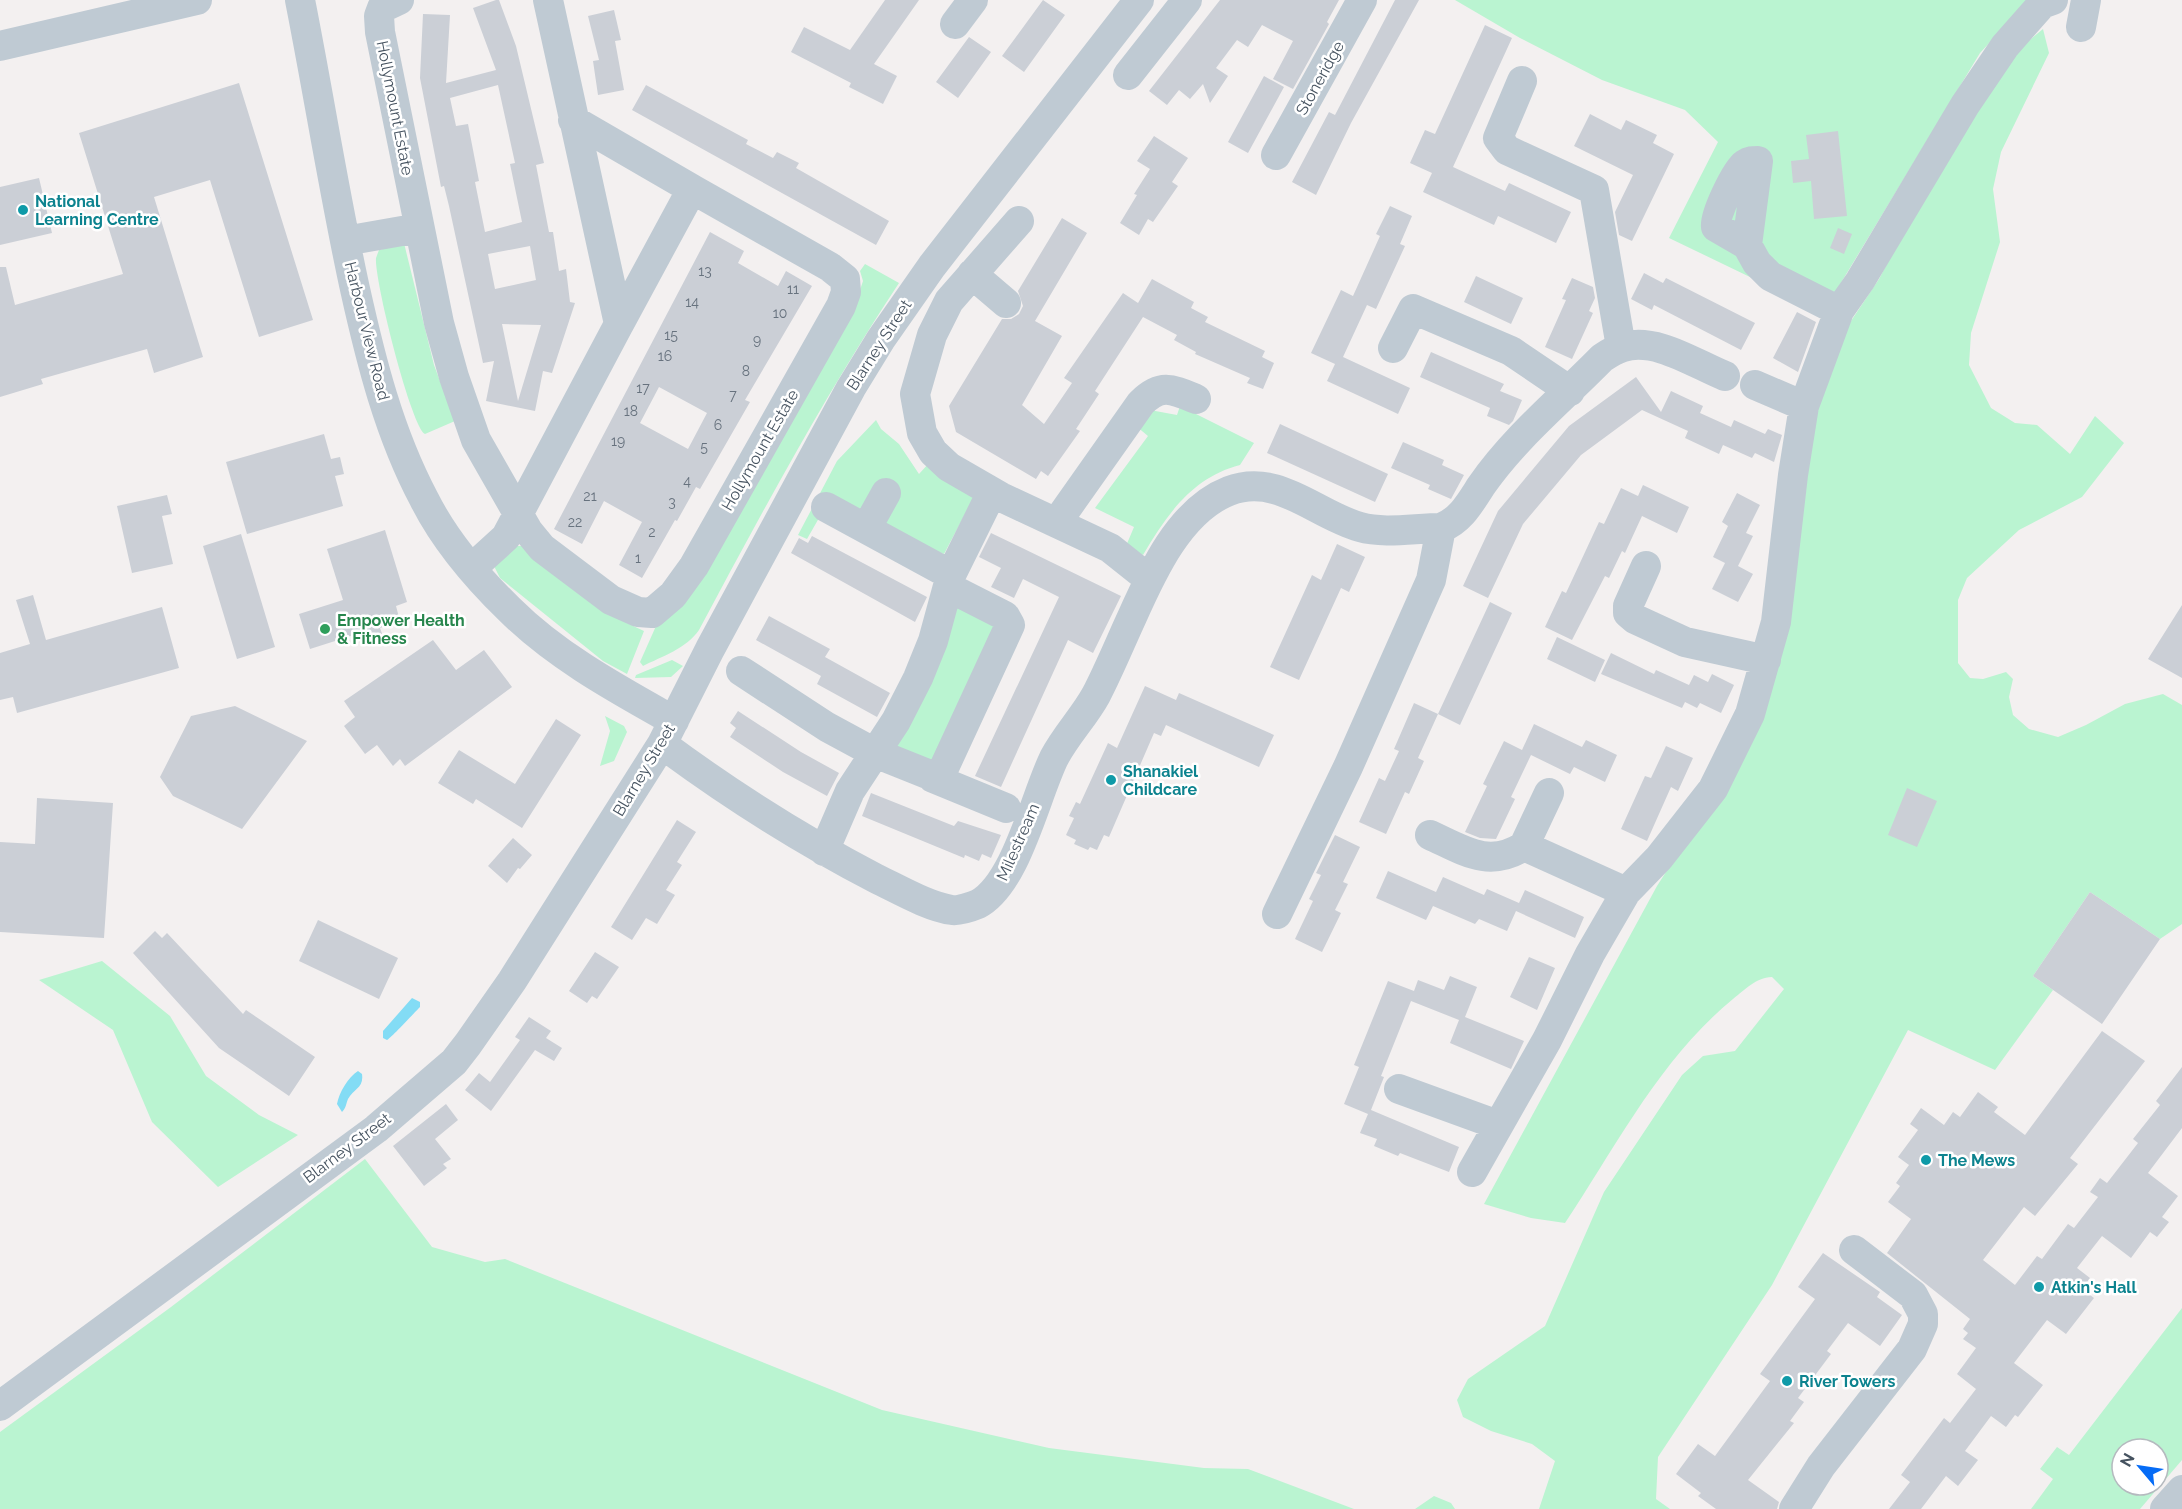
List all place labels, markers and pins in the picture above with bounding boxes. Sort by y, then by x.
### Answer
place label: National Learning Centre [35,192,159,229]
marker: National Learning Centre [16,203,30,217]
place label: Empower Health & Fitness [337,611,465,648]
marker: Empower Health & Fitness [318,622,332,636]
place label: Shanakiel Childcare [1123,762,1199,799]
marker: Shanakiel Childcare [1104,773,1118,787]
place label: The Mews [1938,1151,2015,1170]
marker: The Mews [1919,1153,1933,1167]
place label: Atkin's Hall [2051,1278,2137,1297]
marker: Atkin's Hall [2032,1280,2046,1294]
place label: River Towers [1799,1372,1896,1391]
marker: River Towers [1780,1374,1794,1388]

